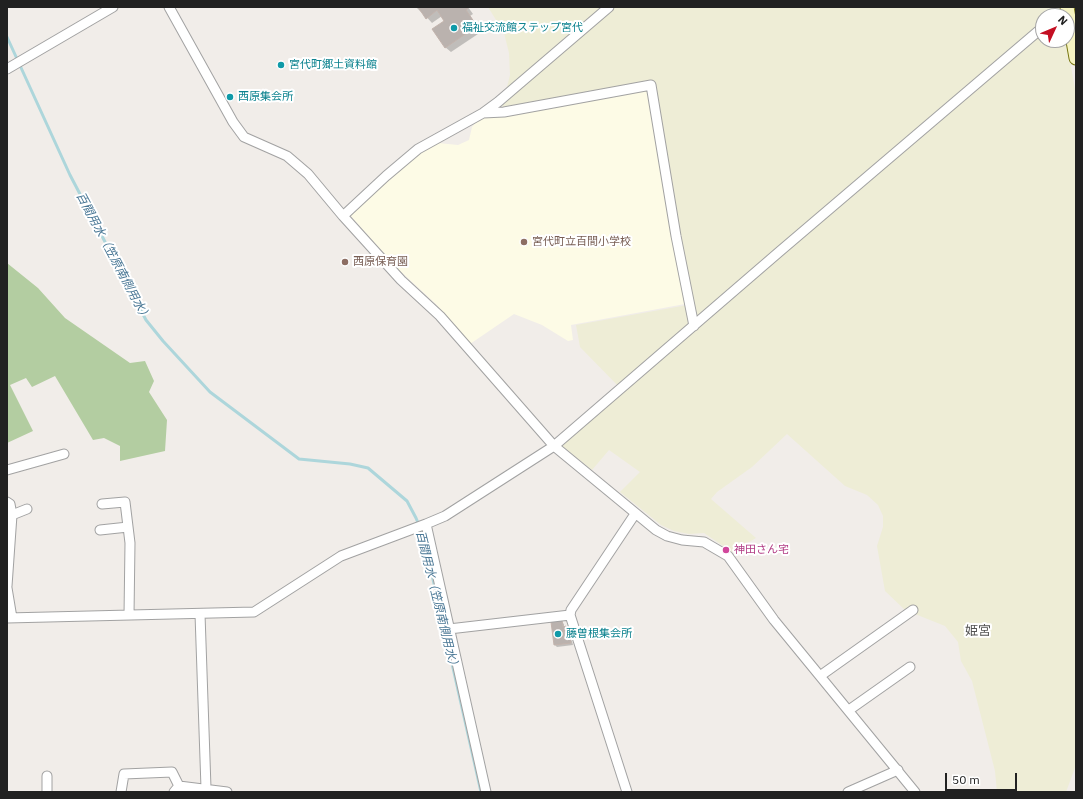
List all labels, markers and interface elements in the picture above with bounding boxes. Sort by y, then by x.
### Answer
north arrow [1035,8,1075,48]
text: N [1055,13,1071,28]
place label: 福祉交流館ステップ宮代 [462,21,583,35]
marker: 福祉交流館ステップ宮代 [449,23,459,33]
place label: 宮代町郷土資料館 [289,58,377,72]
marker: 宮代町郷土資料館 [276,60,286,70]
place label: 西原集会所 [238,90,293,104]
marker: 西原集会所 [225,92,235,102]
water label: 百間用水（笠原南側用水） [73,190,153,324]
place label: 宮代町立百間小学校 [532,235,631,249]
marker: 宮代町立百間小学校 [519,237,529,247]
place label: 西原保育園 [353,255,408,269]
marker: 西原保育園 [340,257,350,267]
water label: 百間用水（笠原南側用水） [413,529,461,673]
place label: 神田さん宅 [734,543,789,557]
marker: 神田さん宅 [721,545,731,555]
district label: 姫宮 [965,623,991,639]
place label: 藤曽根集会所 [566,627,632,641]
marker: 藤曽根集会所 [553,629,563,639]
scale bar [947,765,1019,791]
text: 50 m [952,772,980,787]

